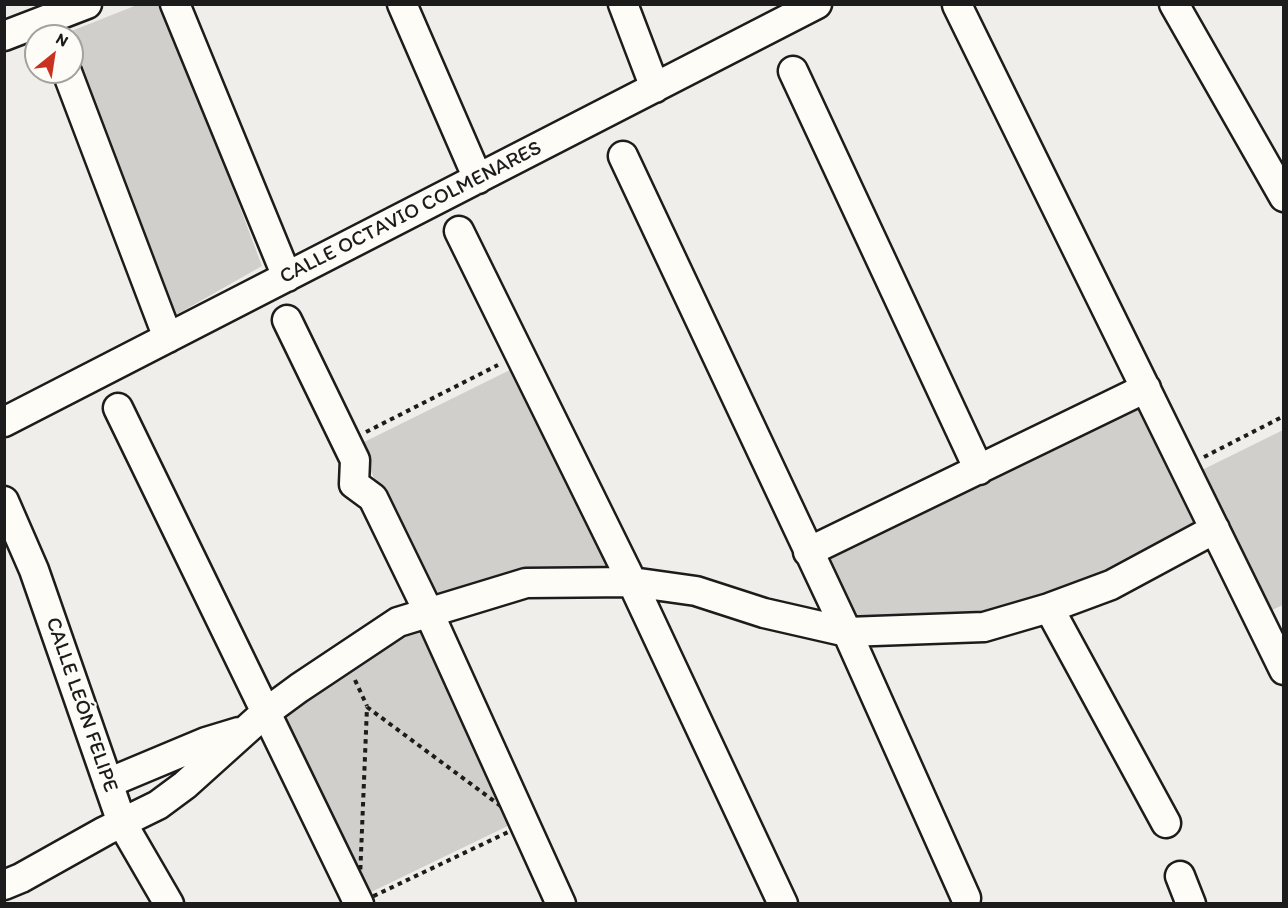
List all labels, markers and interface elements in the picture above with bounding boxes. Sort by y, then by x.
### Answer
north arrow [24,24,84,84]
text: N [53,29,72,51]
street label: CALLE OCTAVIO COLMENARES [276,136,546,290]
street label: CALLE LEÓN FELIPE [39,614,123,796]

